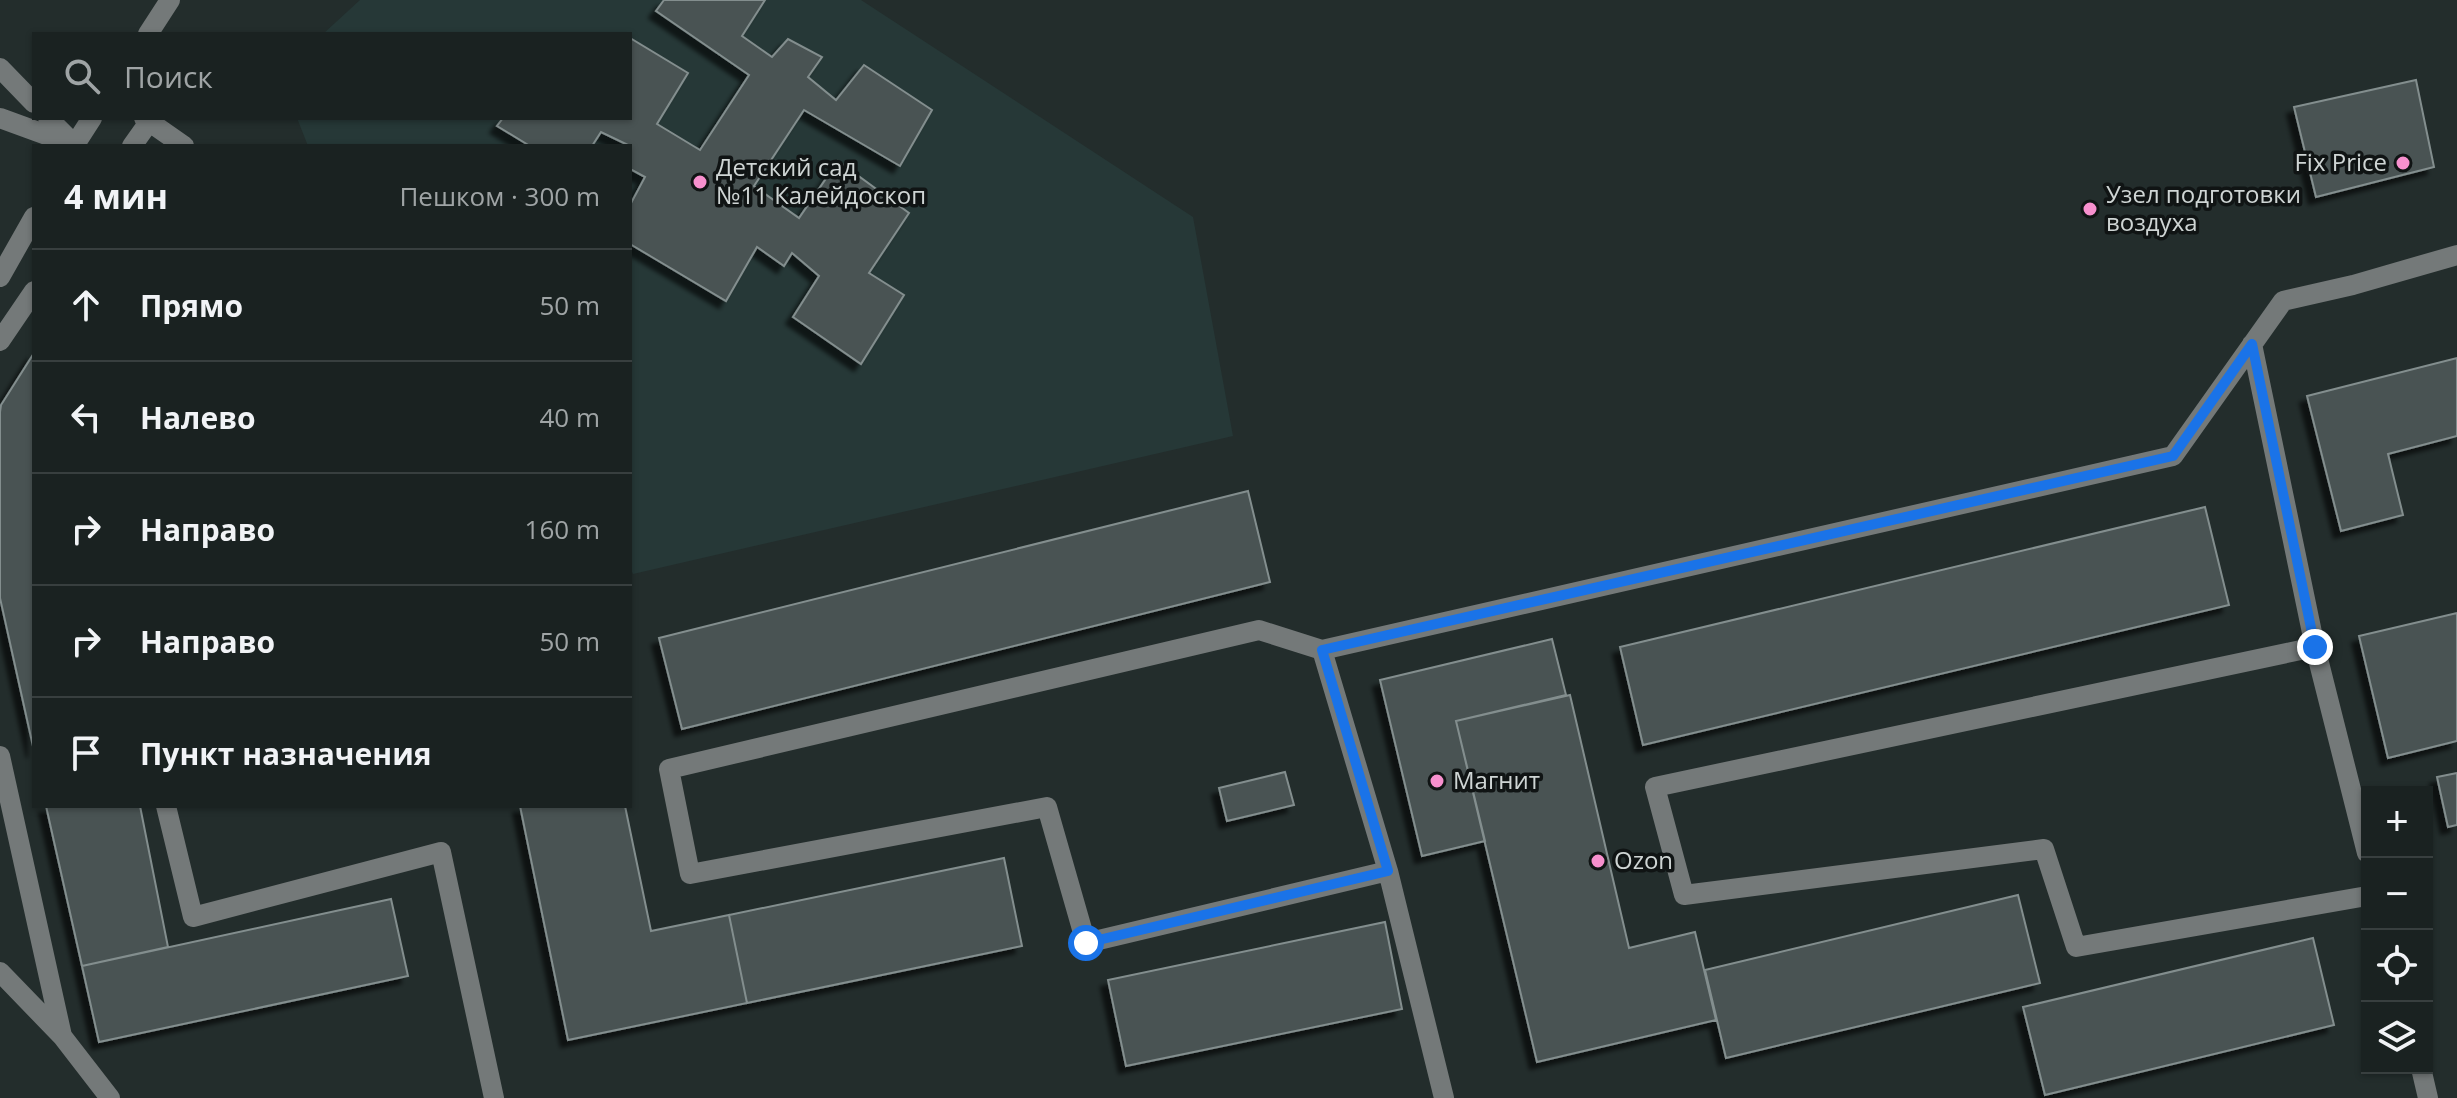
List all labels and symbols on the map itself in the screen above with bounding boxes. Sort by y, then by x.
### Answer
place label: Fix Price [2294,145,2387,178]
place label: Детский сад №11 Калейдоскоп [716,150,926,211]
marker: Fix Price [2394,154,2412,172]
marker: Детский сад №11 Калейдоскоп [691,173,709,191]
place label: Узел подготовки воздуха [2106,177,2301,238]
marker: Узел подготовки воздуха [2081,200,2099,218]
route end [2297,629,2333,665]
place label: Магнит [1453,763,1540,796]
marker: Магнит [1428,772,1446,790]
place label: Ozon [1614,843,1673,876]
marker: Ozon [1589,852,1607,870]
route start [1068,925,1104,961]

